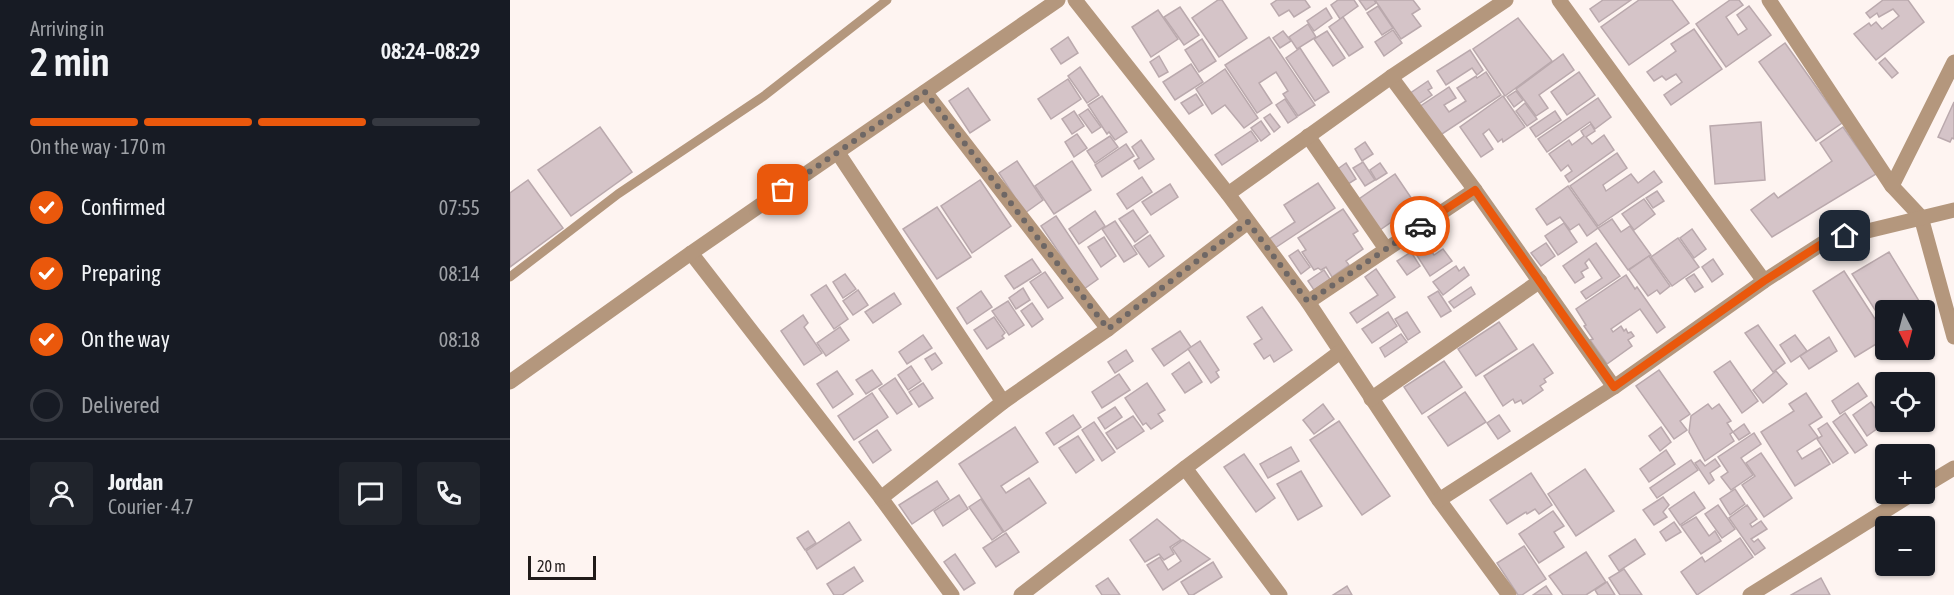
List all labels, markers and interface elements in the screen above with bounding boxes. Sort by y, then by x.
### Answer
text: Arriving in [30,17,104,40]
text: 08:24–08:29 [381,38,480,64]
text: 2 min [30,40,110,84]
text: On the way · 170 m [30,135,166,158]
pin [757,164,808,215]
icon: bag [766,173,799,206]
icon: check [30,191,63,224]
text: Confirmed [81,194,166,220]
text: 07:55 [439,196,480,219]
courier [1390,196,1450,256]
icon: car [1404,210,1437,243]
pin [1819,210,1870,261]
icon: home [1828,219,1861,252]
icon: check [30,257,63,290]
text: Preparing [81,260,161,286]
text: 08:14 [439,262,480,285]
north arrow [1875,300,1935,360]
map controls [1875,300,1935,576]
icon: check [30,323,63,356]
text: On the way [81,326,170,352]
text: 08:18 [439,328,480,351]
button: locate [1875,372,1935,432]
text: Delivered [81,392,160,418]
button: + [1875,444,1935,504]
button: person [30,462,93,525]
button: chat [339,462,402,525]
button: phone [417,462,480,525]
text: Jordan [108,469,163,495]
text: Courier · 4.7 [108,495,194,518]
button: − [1875,516,1935,576]
scale bar [528,553,596,580]
text: 20 m [537,557,566,575]

